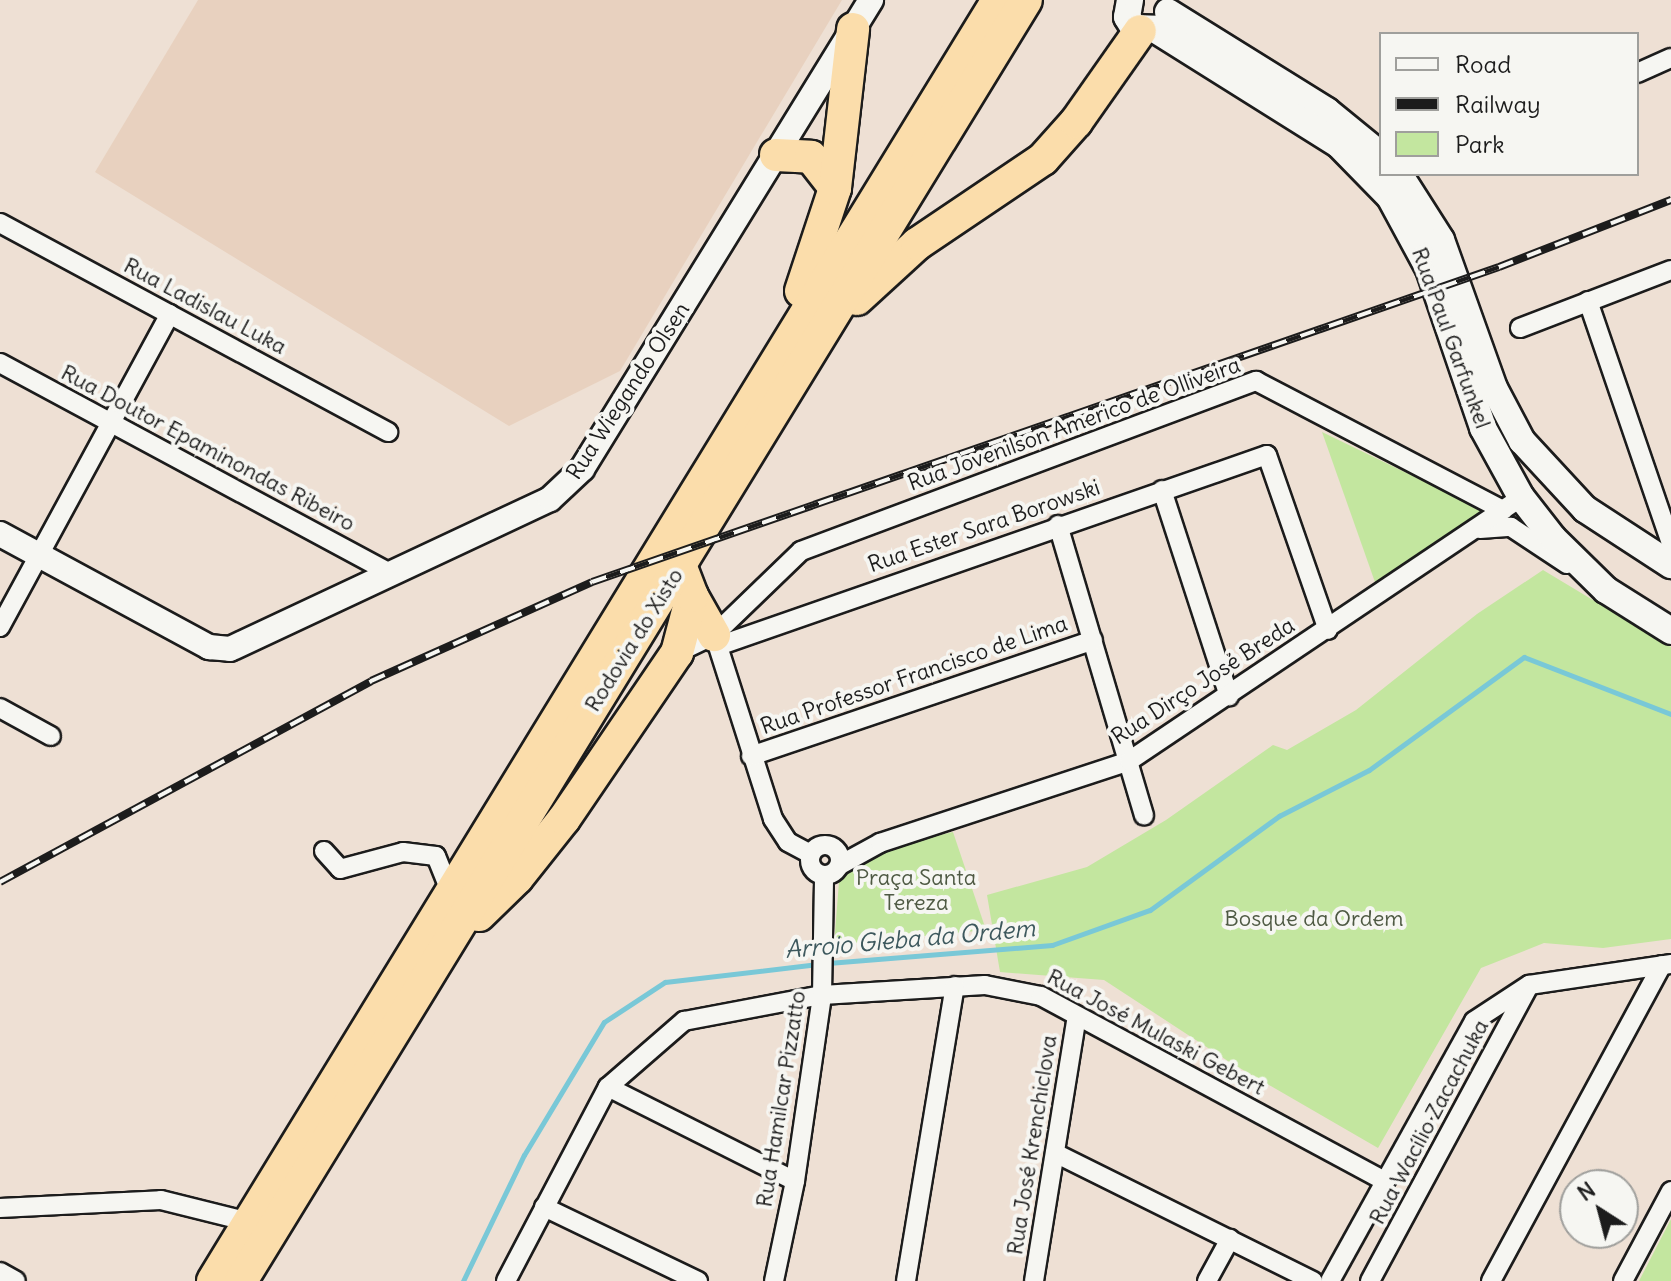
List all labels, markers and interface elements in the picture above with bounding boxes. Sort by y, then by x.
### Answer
legend [1379,32,1639,176]
text: Road [1455,49,1511,79]
text: Railway [1455,89,1541,119]
text: Park [1455,129,1505,159]
street label: Rua Paul Garfunkel [1406,244,1496,432]
street label: Rua Ladislau Luka [119,252,291,360]
street label: Rua Wiegando Olsen [561,297,695,485]
street label: Rua Jovenilson Americo de Olliveira [904,351,1244,497]
street label: Rua Doutor Epaminondas Ribeiro [57,359,359,537]
street label: Rua Ester Sara Borowski [865,474,1103,578]
street label: Rodovia do Xisto [579,564,689,716]
street label: Rua Professor Francisco de Lima [757,610,1071,740]
street label: Rua Dirço José Breda [1106,612,1300,750]
park label: Praça Santa Tereza [856,864,976,916]
park label: Bosque da Ordem [1224,906,1404,932]
water label: Arroio Gleba da Ordem [784,914,1036,964]
street label: Rua José Mulaski Gebert [1043,963,1269,1101]
street label: Rua Hamilcar Pizzatto [751,989,811,1209]
street label: Rua Wacílio Zacachuka [1364,1015,1494,1229]
street label: Rua José Krenchiclova [1002,1033,1062,1257]
north arrow [1559,1169,1639,1249]
text: N [1572,1175,1600,1207]

